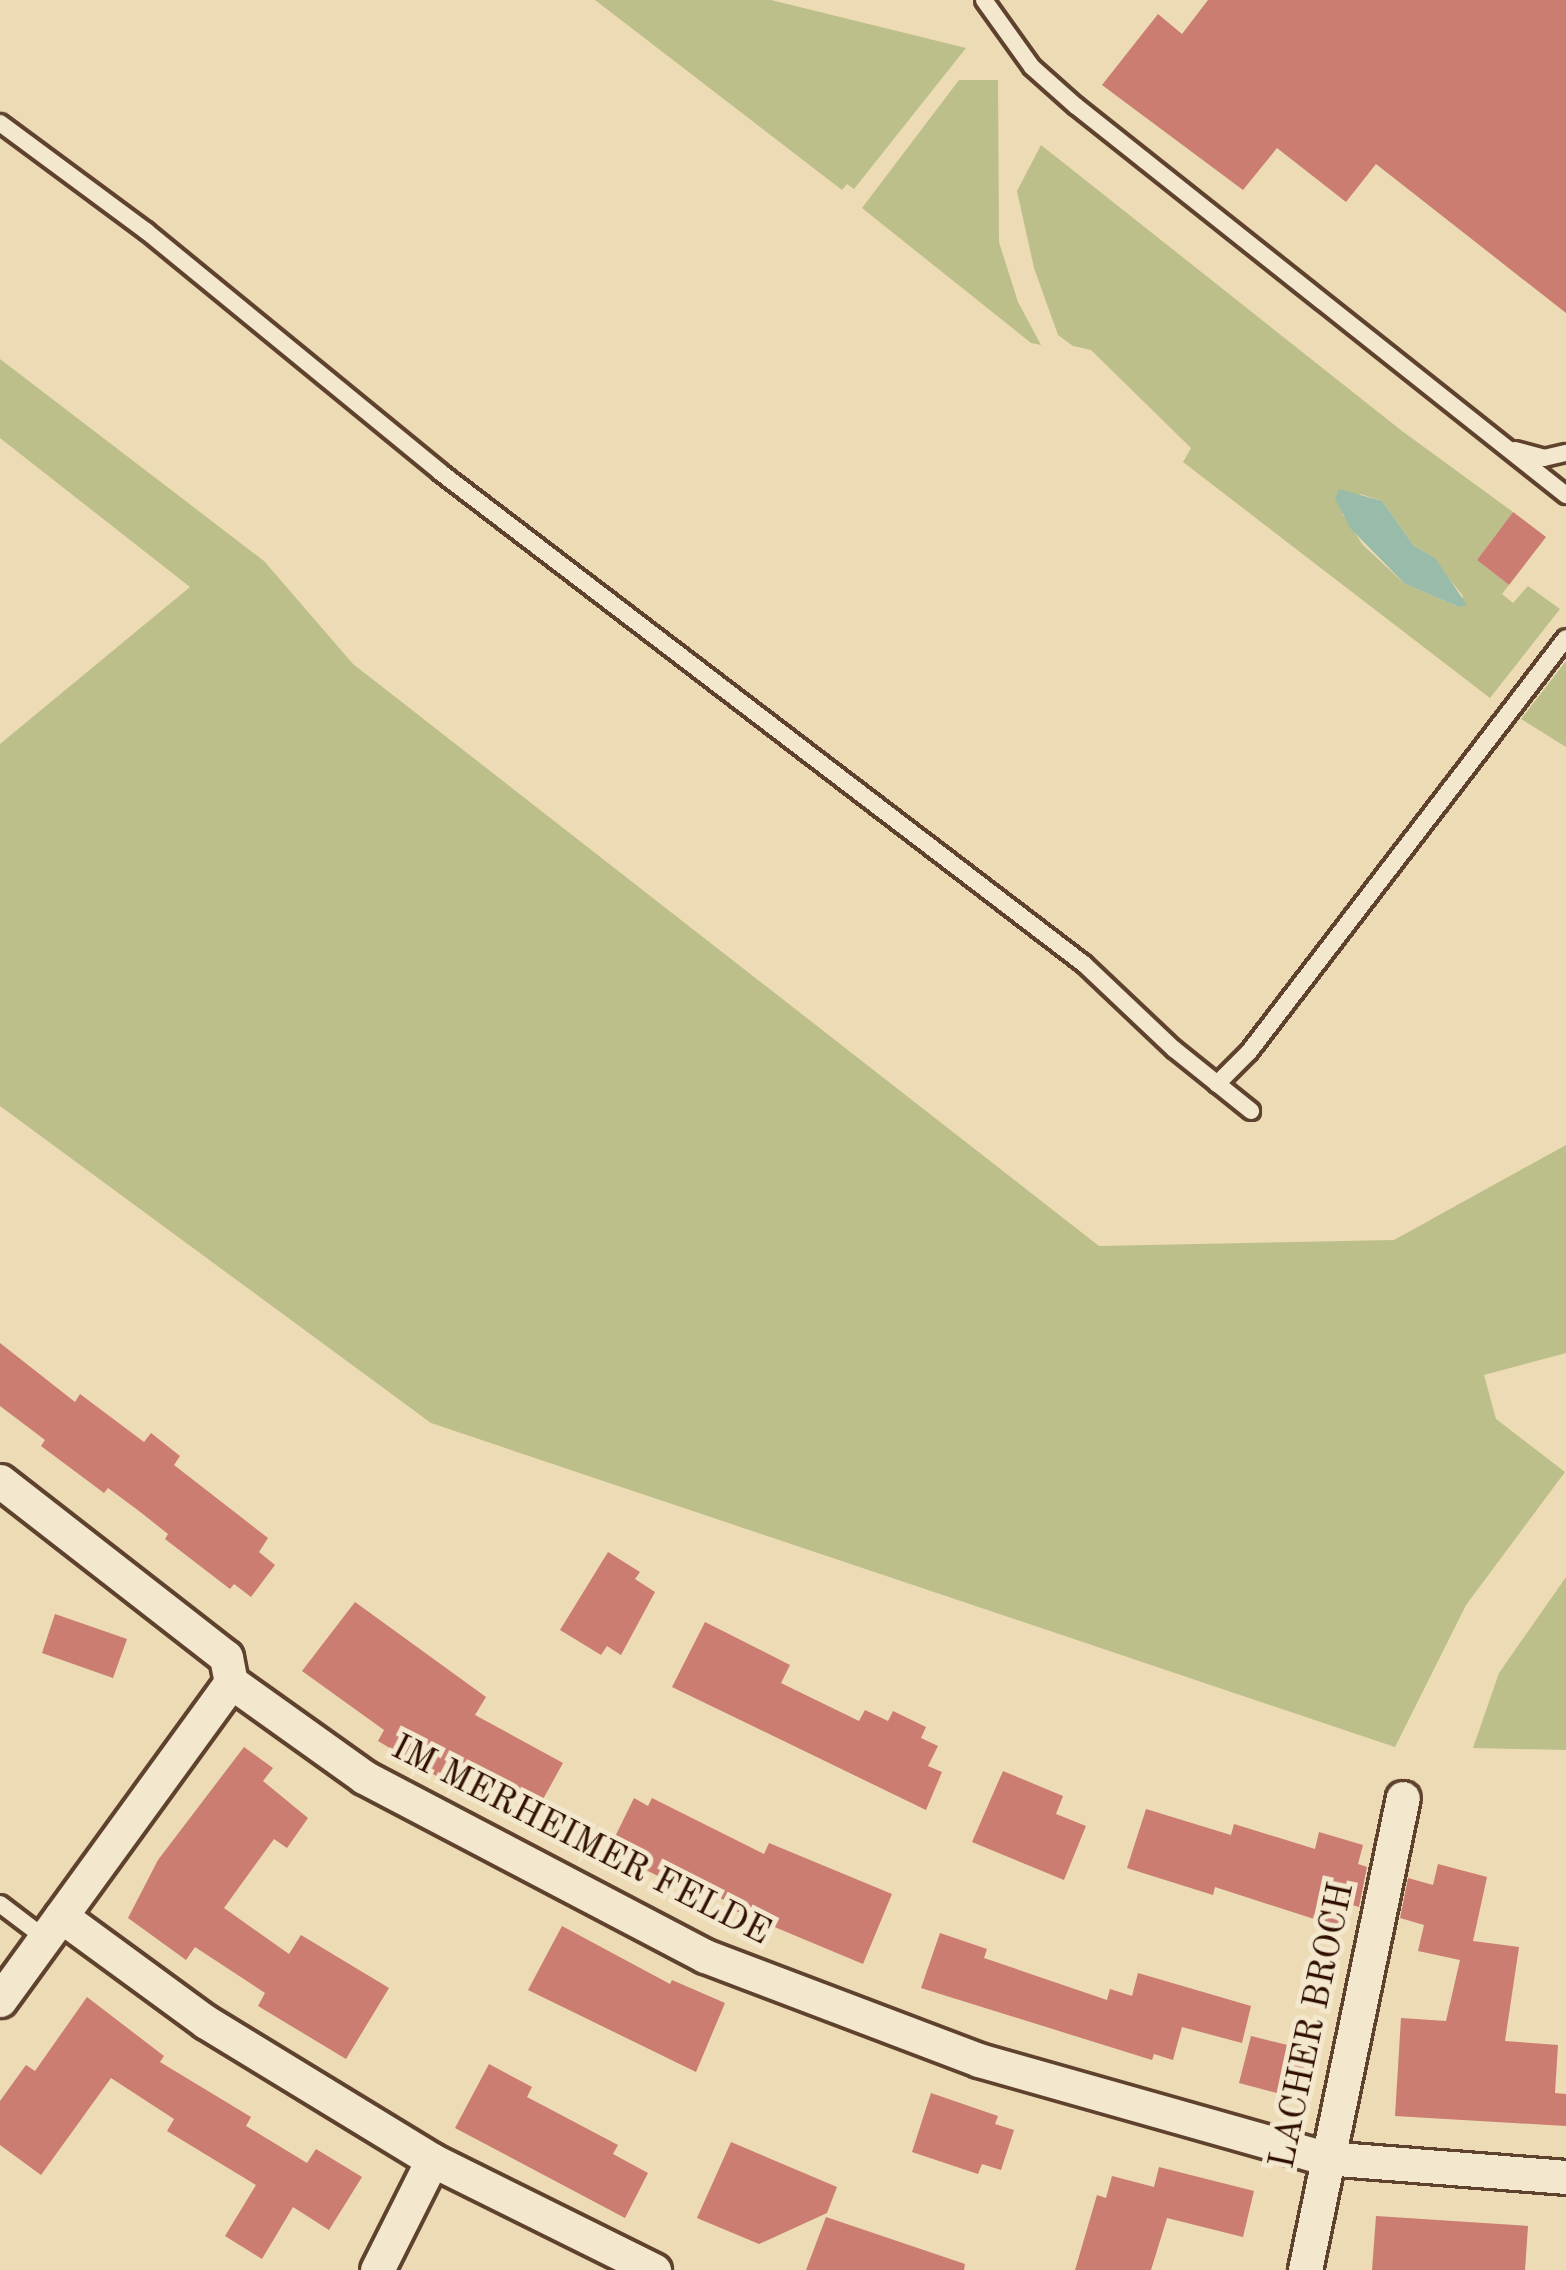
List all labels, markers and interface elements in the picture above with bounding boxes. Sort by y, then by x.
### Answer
street label: IM MERHEIMER FELDE [383,1727,777,1957]
street label: LACHER BROCH [1263,1879,1365,2173]

